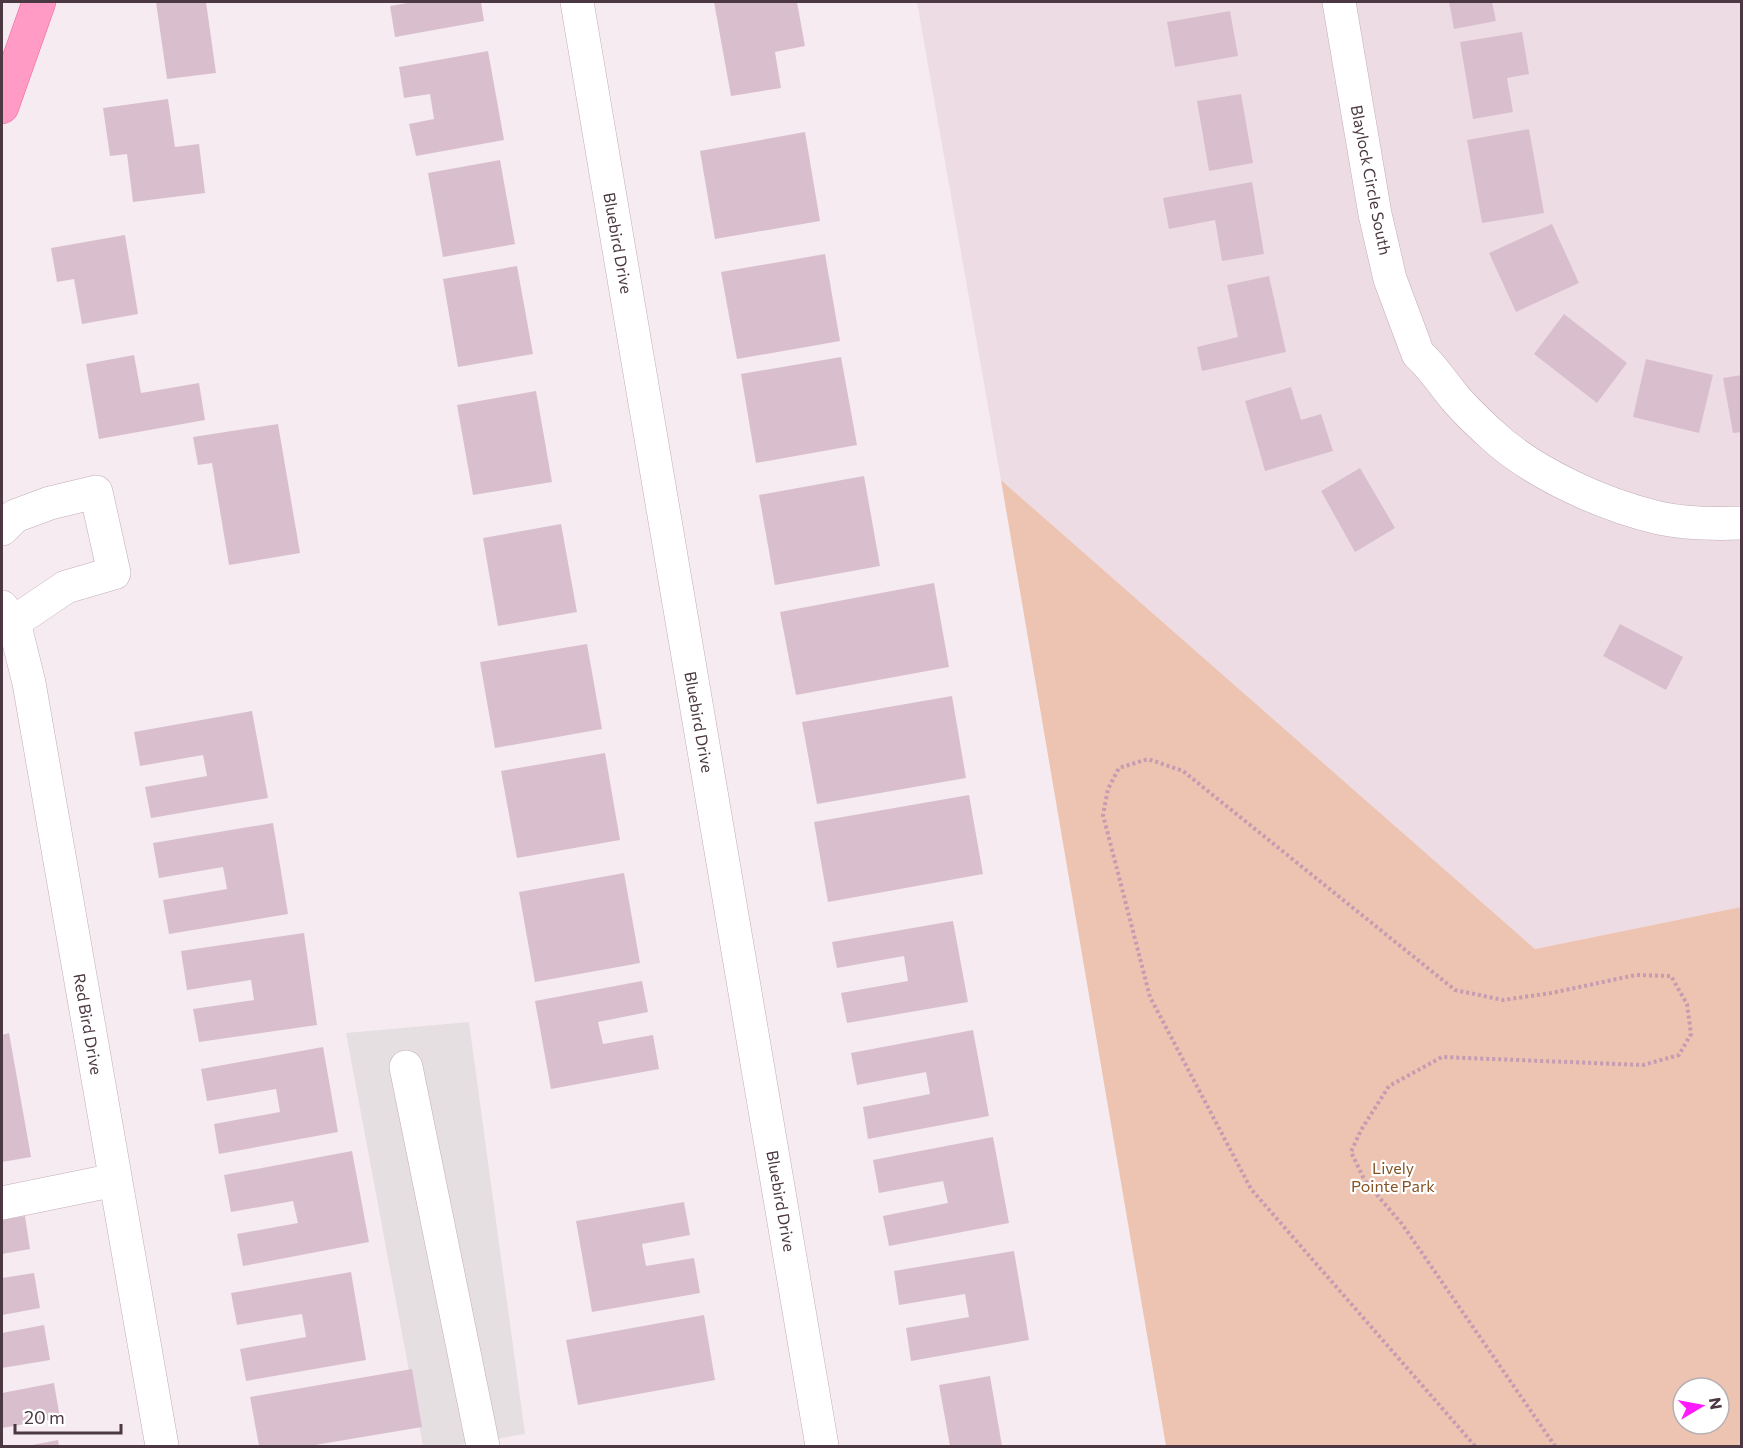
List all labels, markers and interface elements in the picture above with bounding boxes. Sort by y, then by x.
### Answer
street label: Blaylock Circle South [1348,103,1395,257]
street label: Bluebird Drive [600,191,637,295]
street label: Bluebird Drive [681,670,718,774]
street label: Red Bird Drive [70,972,107,1076]
street label: Bluebird Drive [763,1149,800,1253]
park label: Lively Pointe Park [1351,1158,1435,1195]
north arrow [1671,1376,1731,1436]
text: N [1706,1396,1727,1411]
scale bar [15,1397,122,1435]
text: 20 m [24,1406,65,1428]

